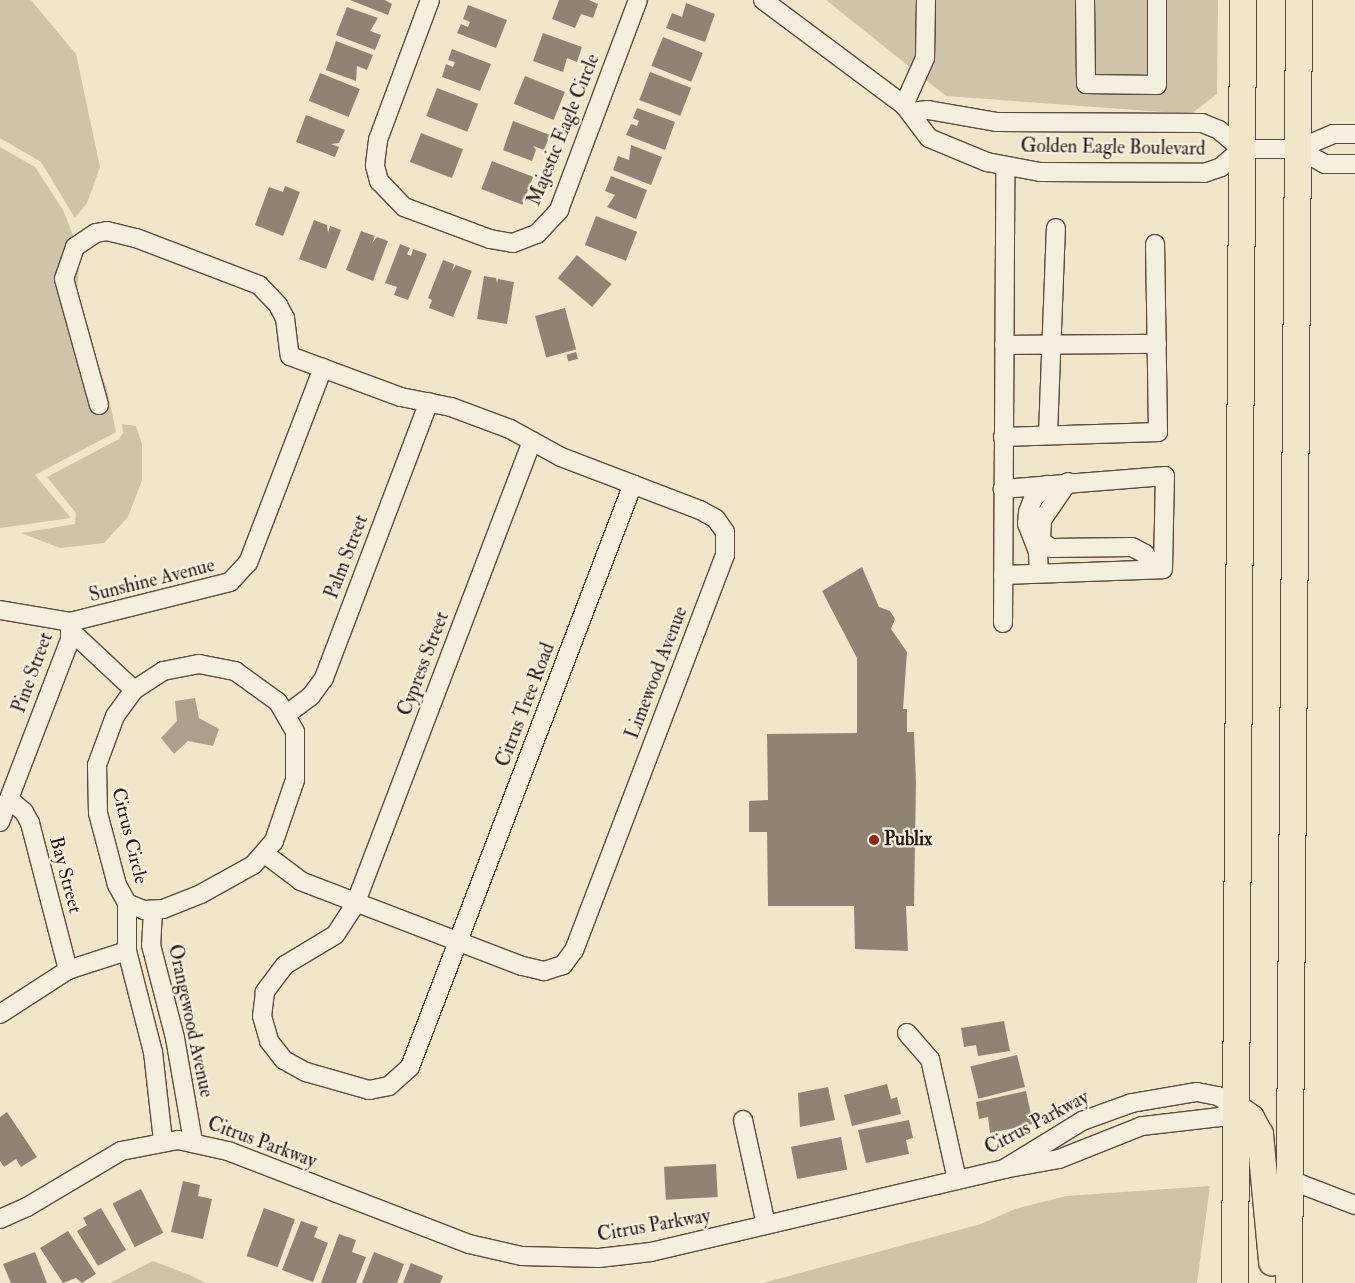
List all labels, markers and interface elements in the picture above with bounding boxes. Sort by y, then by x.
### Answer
street label: Majestic Eagle Circle [523,51,605,209]
street label: Golden Eagle Boulevard [1020,135,1206,161]
street label: Palm Street [321,512,373,602]
street label: Sunshine Avenue [87,554,217,608]
street label: Limewood Avenue [621,604,693,742]
street label: Cypress Street [394,609,454,719]
street label: Pine Street [8,630,58,716]
street label: Citrus Tree Road [492,640,560,770]
street label: Citrus Circle [106,785,152,887]
place label: Publix [884,829,932,851]
street label: Bay Street [44,834,86,916]
marker: Publix [868,834,880,846]
street label: Orangewood Avenue [163,942,217,1100]
street label: Citrus Parkway [981,1086,1093,1160]
street label: Citrus Parkway [204,1113,320,1173]
street label: Citrus Parkway [596,1205,712,1247]

